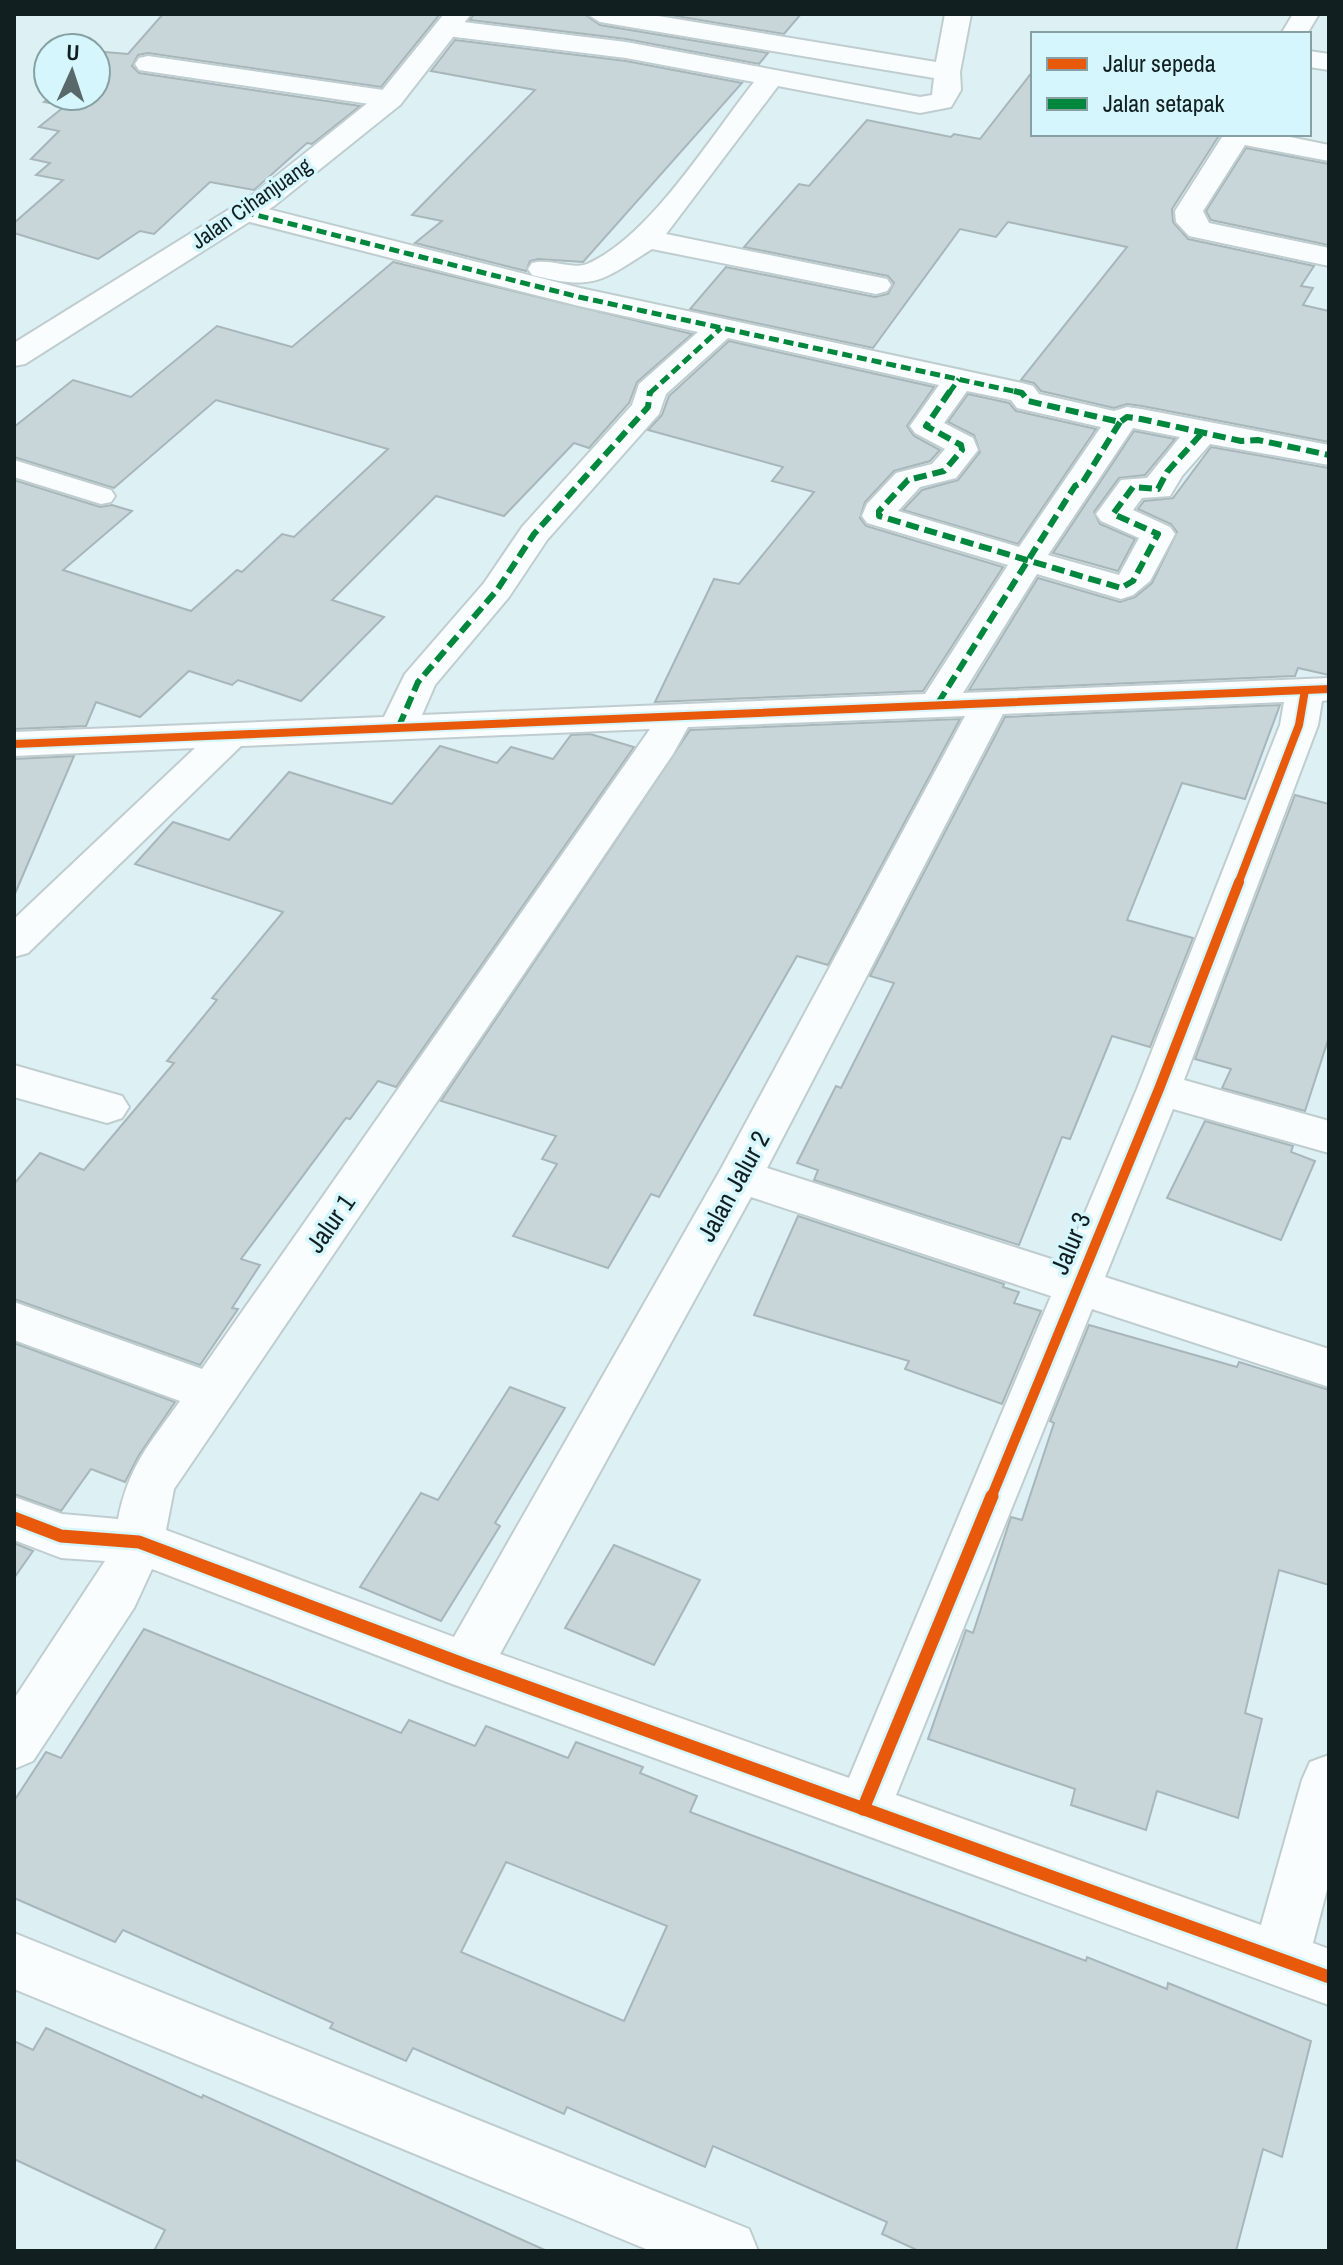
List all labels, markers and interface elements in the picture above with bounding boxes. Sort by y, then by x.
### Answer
north arrow [32,32,112,112]
legend [1031,32,1311,136]
text: U [66,37,80,67]
text: Jalur sepeda [1103,47,1216,79]
text: Jalan setapak [1103,87,1225,119]
street label: Jalan Cihanjuang [185,150,317,256]
street label: Jalan Jalur 2 [688,1125,778,1247]
street label: Jalur 1 [297,1187,363,1259]
street label: Jalur 3 [1041,1207,1099,1279]

